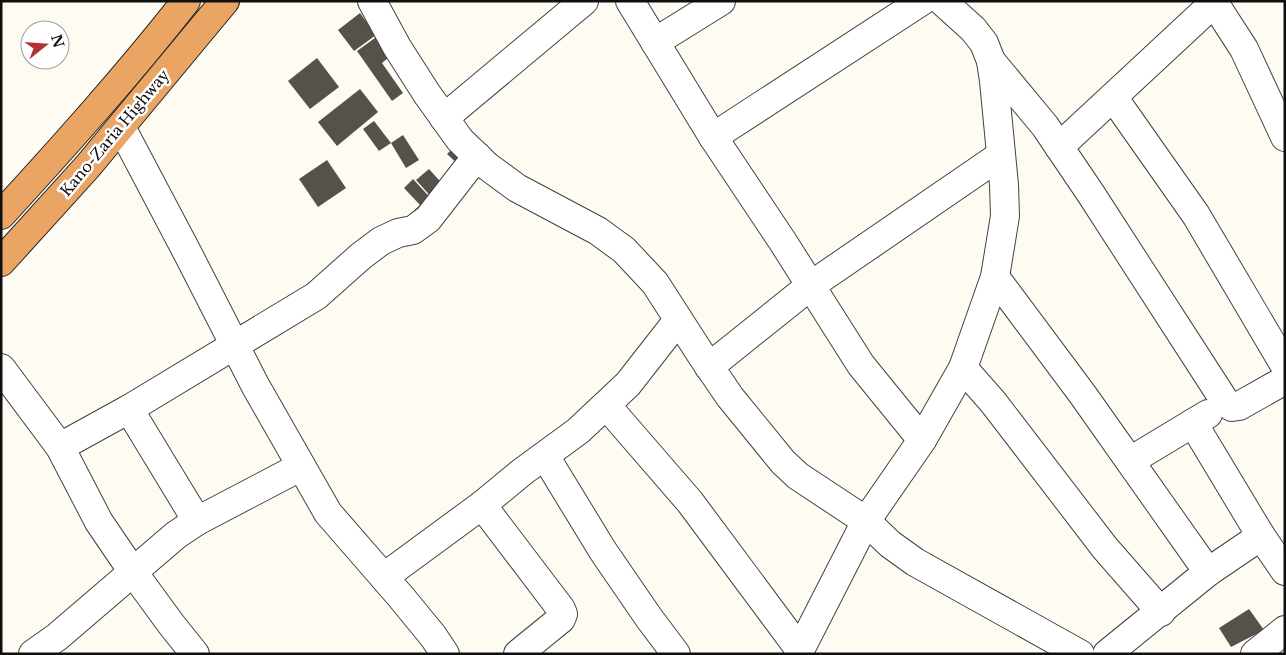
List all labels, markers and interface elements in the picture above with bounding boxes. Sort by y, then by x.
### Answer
north arrow [20,20,70,70]
text: N [47,32,68,50]
street label: Kano-Zaria Highway [56,65,173,200]

